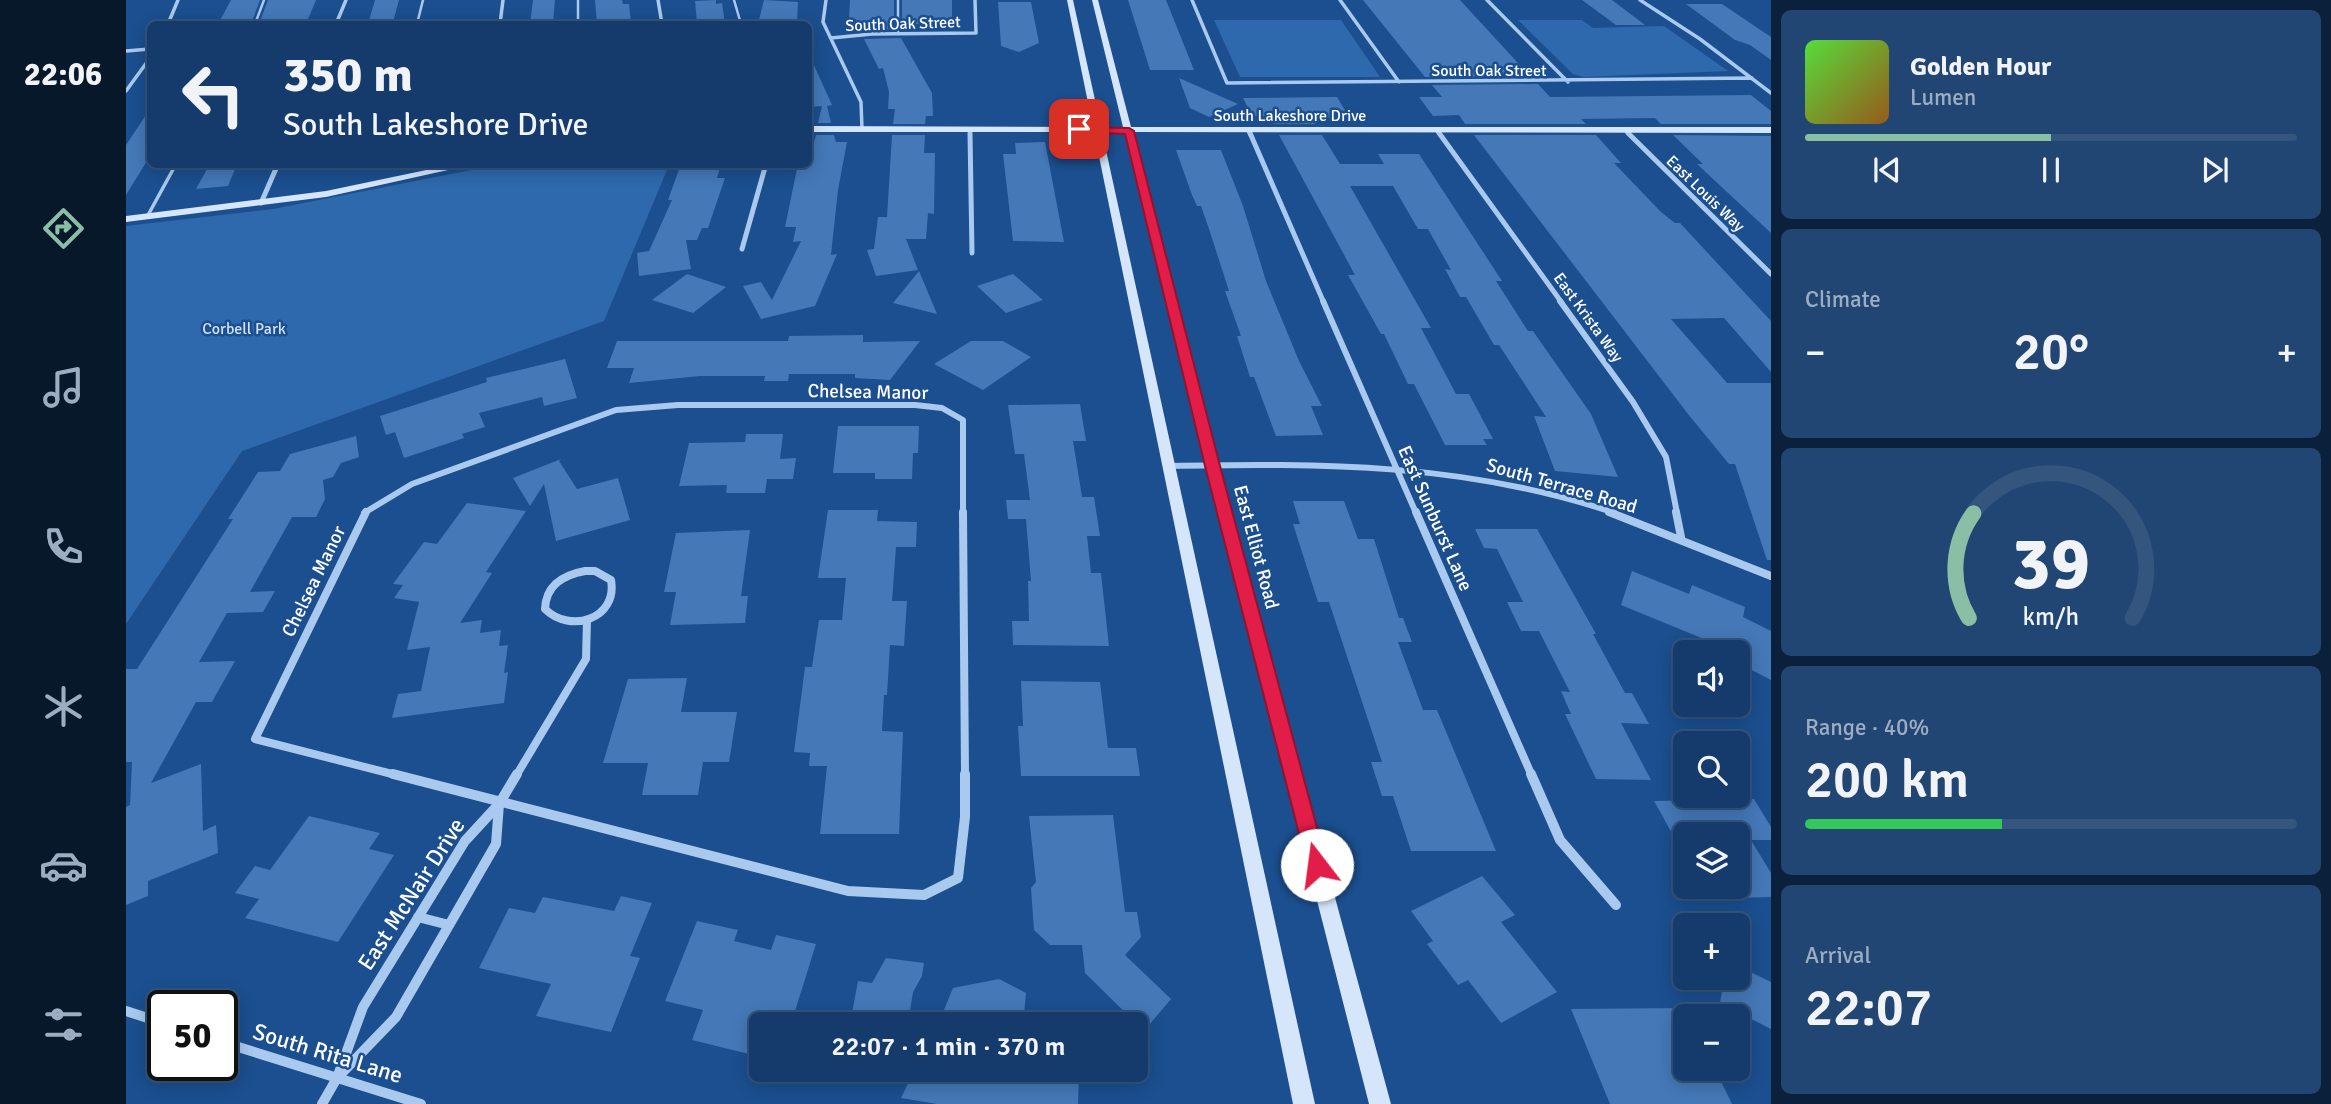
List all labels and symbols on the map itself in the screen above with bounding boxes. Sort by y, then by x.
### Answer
street label: South Oak Street [845,12,961,36]
street label: South Oak Street [1431,61,1547,81]
pin [1049,99,1109,159]
street label: South Lakeshore Drive [1214,106,1366,126]
street label: East Louis Way [1662,151,1749,236]
street label: East Krista Way [1549,269,1628,367]
park label: Corbell Park [202,319,286,339]
street label: Chelsea Manor [807,379,929,405]
street label: East Sunburst Lane [1392,442,1478,595]
street label: South Terrace Road [1483,453,1640,519]
street label: East Elliot Road [1228,483,1284,612]
street label: Chelsea Manor [277,522,351,641]
street label: East McNair Drive [351,813,471,976]
position arrow [1280,828,1354,902]
speed limit sign: 50 [147,990,238,1081]
street label: South Rita Lane [249,1017,406,1090]

